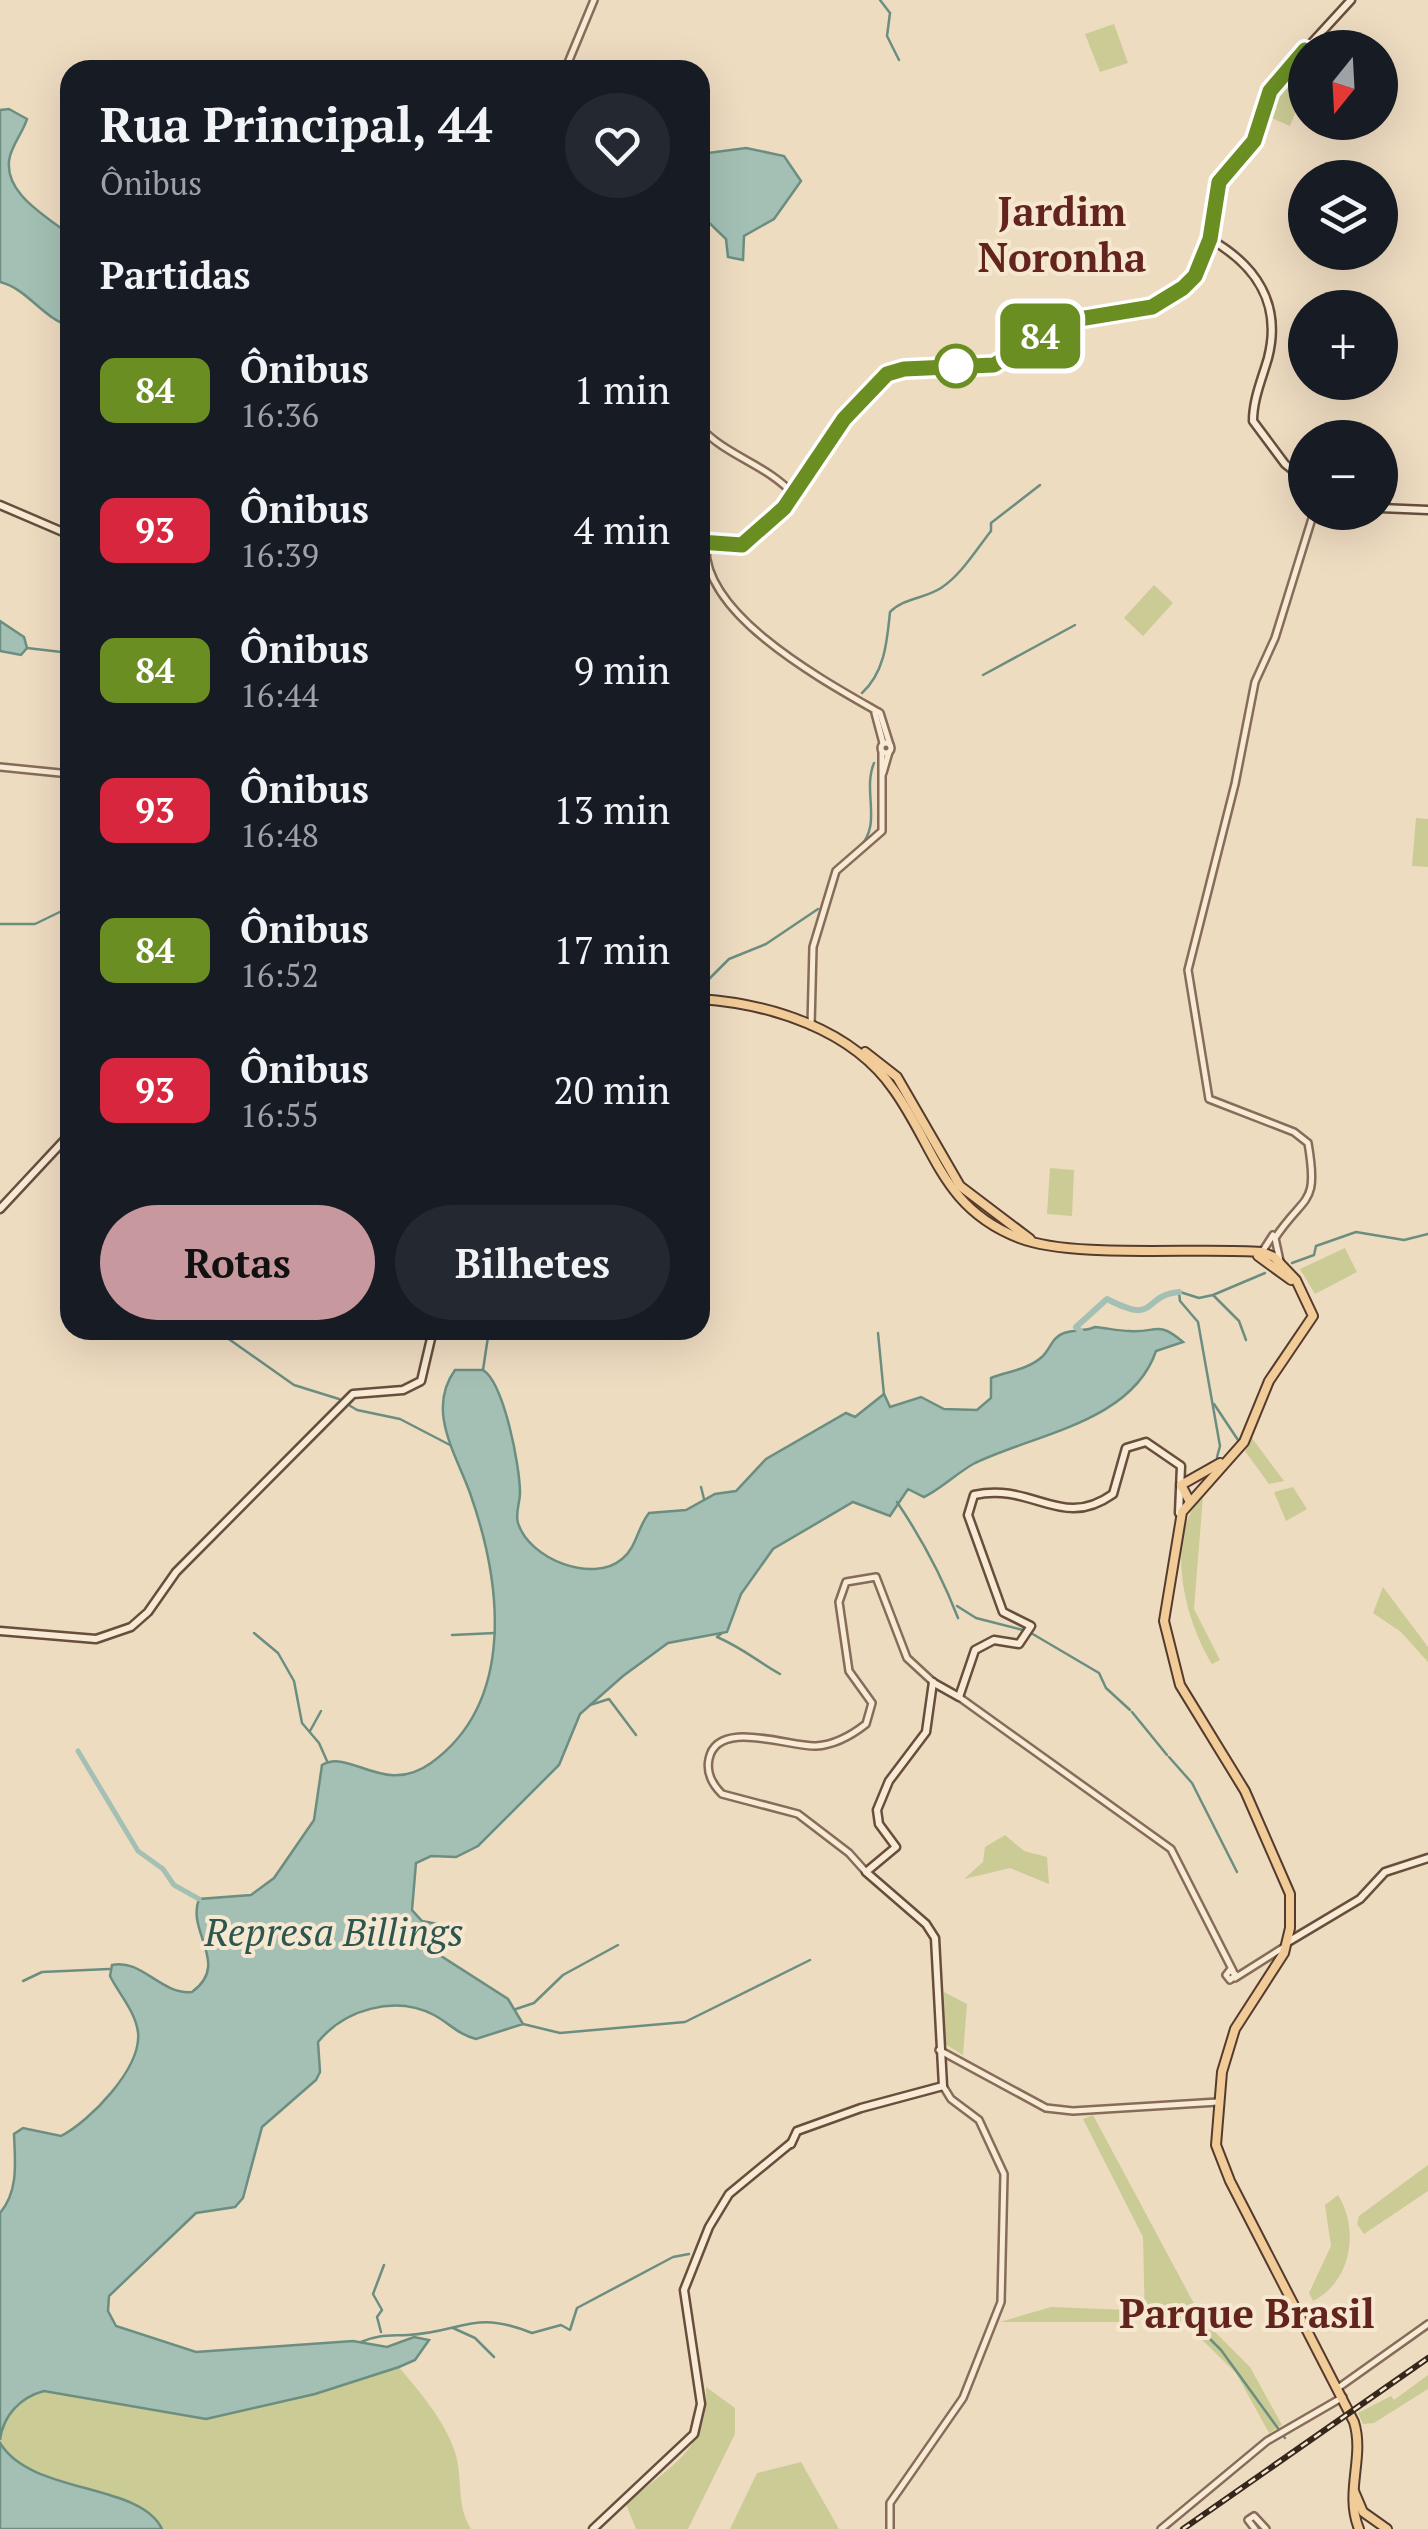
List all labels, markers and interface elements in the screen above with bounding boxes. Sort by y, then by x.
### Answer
north arrow [1288,30,1398,140]
map controls [1288,30,1398,530]
text: Rua Principal, 44 [100,92,492,156]
button: heart [565,93,670,198]
button: layers [1288,160,1398,270]
text: Ônibus [100,162,202,204]
district label: Jardim Noronha [978,184,1146,283]
text: Partidas [100,250,251,300]
button: + [1288,290,1398,400]
line badge: 84 [995,304,1085,368]
text: 84 [1020,313,1060,359]
text: Ônibus [240,344,369,394]
unlabelled marker [935,345,977,387]
text: 1 min [574,365,670,415]
text: 84 [135,367,175,413]
text: 16:36 [240,394,319,436]
button: − [1288,420,1398,530]
text: Ônibus [240,484,369,534]
text: 4 min [574,505,670,555]
text: 93 [135,507,175,553]
text: 16:39 [240,534,319,576]
text: Ônibus [240,624,369,674]
text: 9 min [574,645,670,695]
text: 84 [135,647,175,693]
text: 16:44 [240,674,319,716]
text: Ônibus [240,764,369,814]
text: 13 min [553,785,670,835]
text: 93 [135,787,175,833]
text: 16:48 [240,814,319,856]
text: Ônibus [240,904,369,954]
text: 17 min [553,925,670,975]
text: 84 [135,927,175,973]
text: 16:52 [240,954,319,996]
text: Ônibus [240,1044,369,1094]
text: 20 min [553,1065,670,1115]
text: 93 [135,1067,175,1113]
text: 16:55 [240,1094,319,1136]
button: Rotas [100,1205,375,1320]
button: Bilhetes [395,1205,670,1320]
water label: Represa Billings [203,1907,464,1957]
district label: Parque Brasil [1119,2286,1375,2339]

